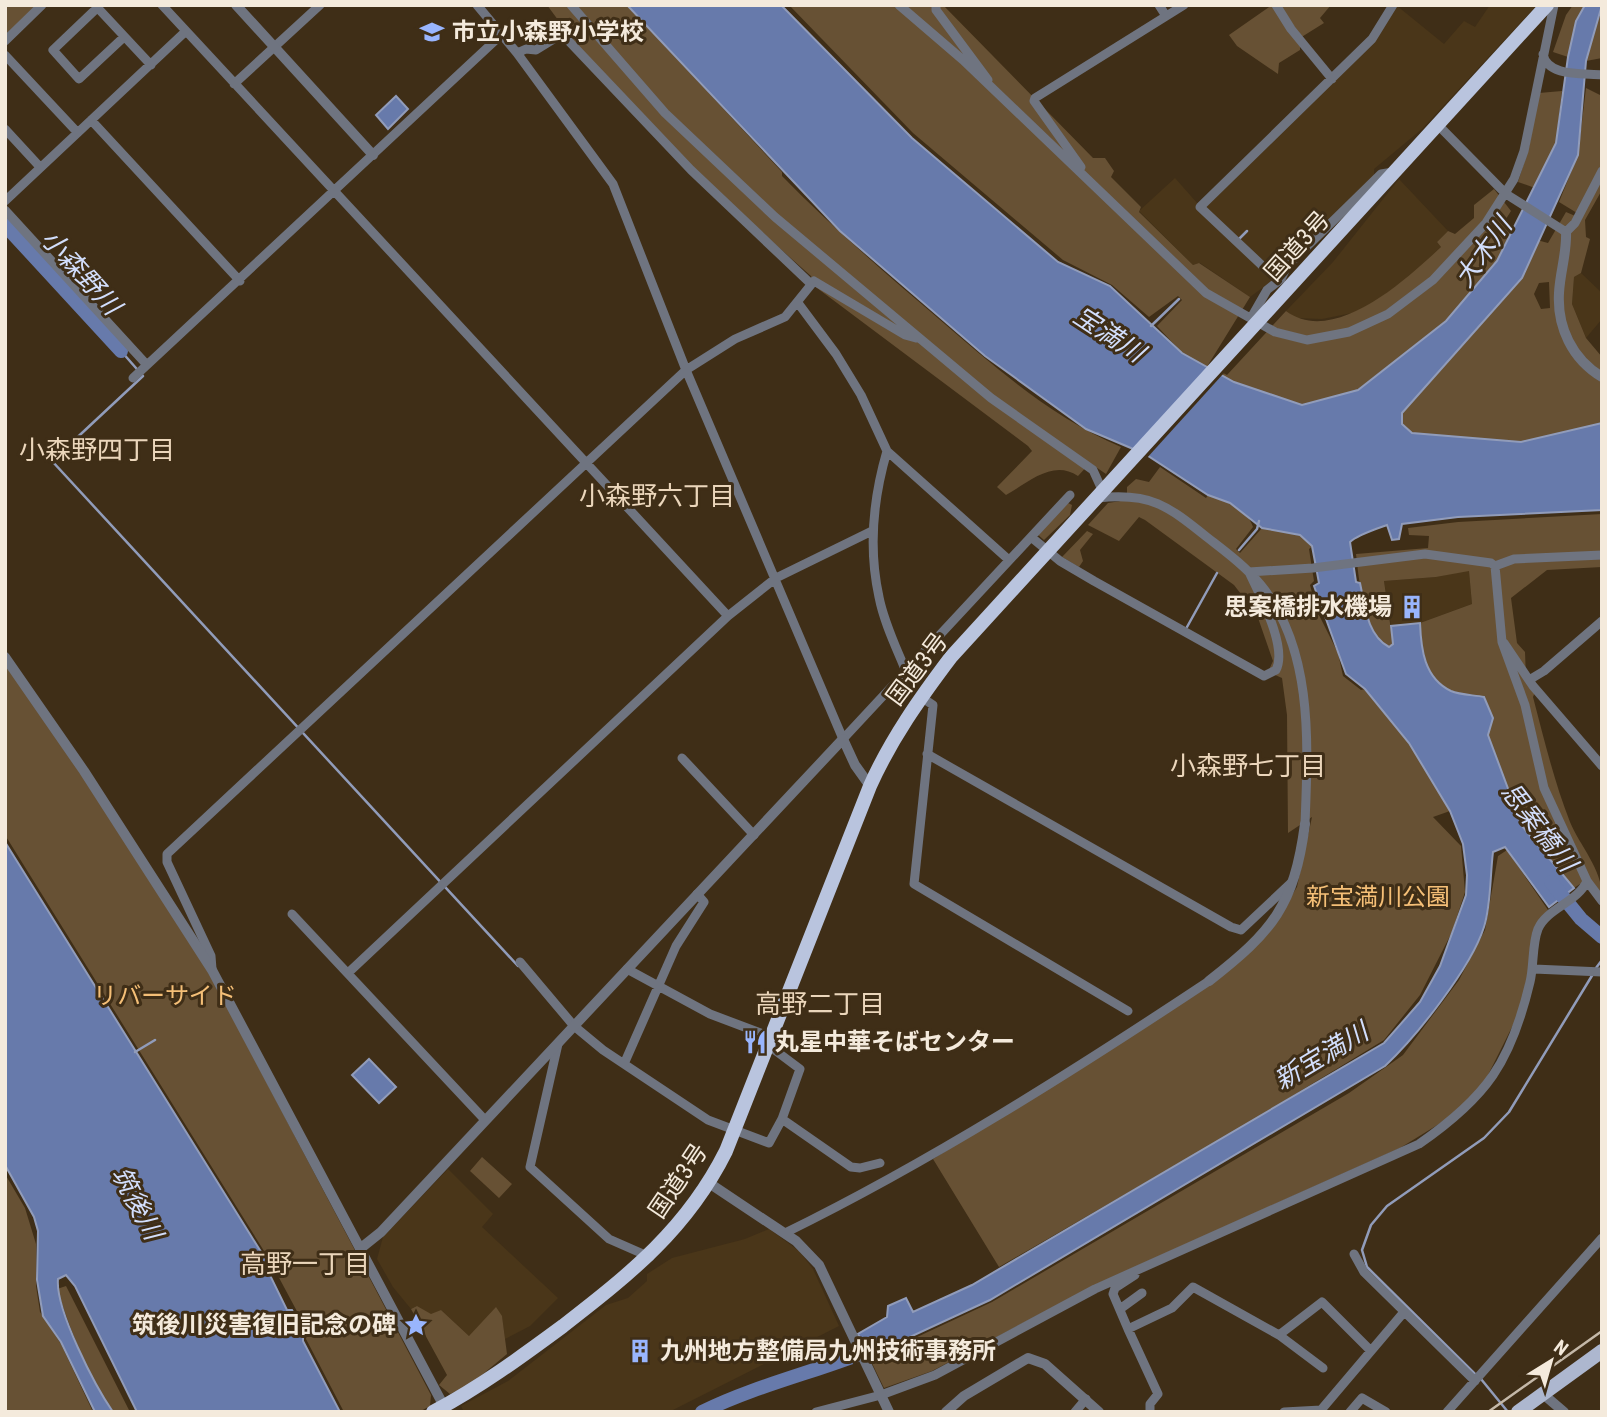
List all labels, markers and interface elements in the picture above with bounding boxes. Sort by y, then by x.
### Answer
school or university icon: 市立小森野小学校 [418,18,446,46]
place label: 市立小森野小学校 [452,18,644,46]
street label: 国道3号 [1259,205,1335,287]
water label: 大木川 [1448,209,1519,293]
water label: 小森野川 [35,223,129,323]
water label: 宝満川 [1068,300,1152,369]
district label: 小森野四丁目 [19,435,175,465]
district label: 小森野六丁目 [579,481,735,511]
place label: 思案橋排水機場 [1224,593,1392,621]
building icon: 思案橋排水機場 [1398,593,1426,621]
street label: 国道3号 [881,627,953,711]
district label: 小森野七丁目 [1170,751,1326,781]
water label: 思案橋川 [1495,777,1585,880]
park label: 新宝満川公園 [1306,883,1450,911]
park label: リバーサイド [93,982,237,1010]
district label: 高野二丁目 [755,989,885,1019]
water label: 新宝満川 [1269,1015,1376,1096]
restaurant icon: 丸星中華そばセンター [741,1028,769,1056]
place label: 丸星中華そばセンター [775,1028,1015,1056]
street label: 国道3号 [643,1138,713,1224]
water label: 筑後川 [105,1162,170,1247]
district label: 高野一丁目 [240,1249,370,1279]
place label: 筑後川災害復旧記念の碑 [132,1311,396,1339]
place icon: 筑後川災害復旧記念の碑 [402,1311,430,1339]
north arrow [1516,1326,1586,1396]
text: N [1549,1335,1572,1361]
building icon: 九州地方整備局九州技術事務所 [626,1337,654,1365]
place label: 九州地方整備局九州技術事務所 [660,1337,996,1365]

